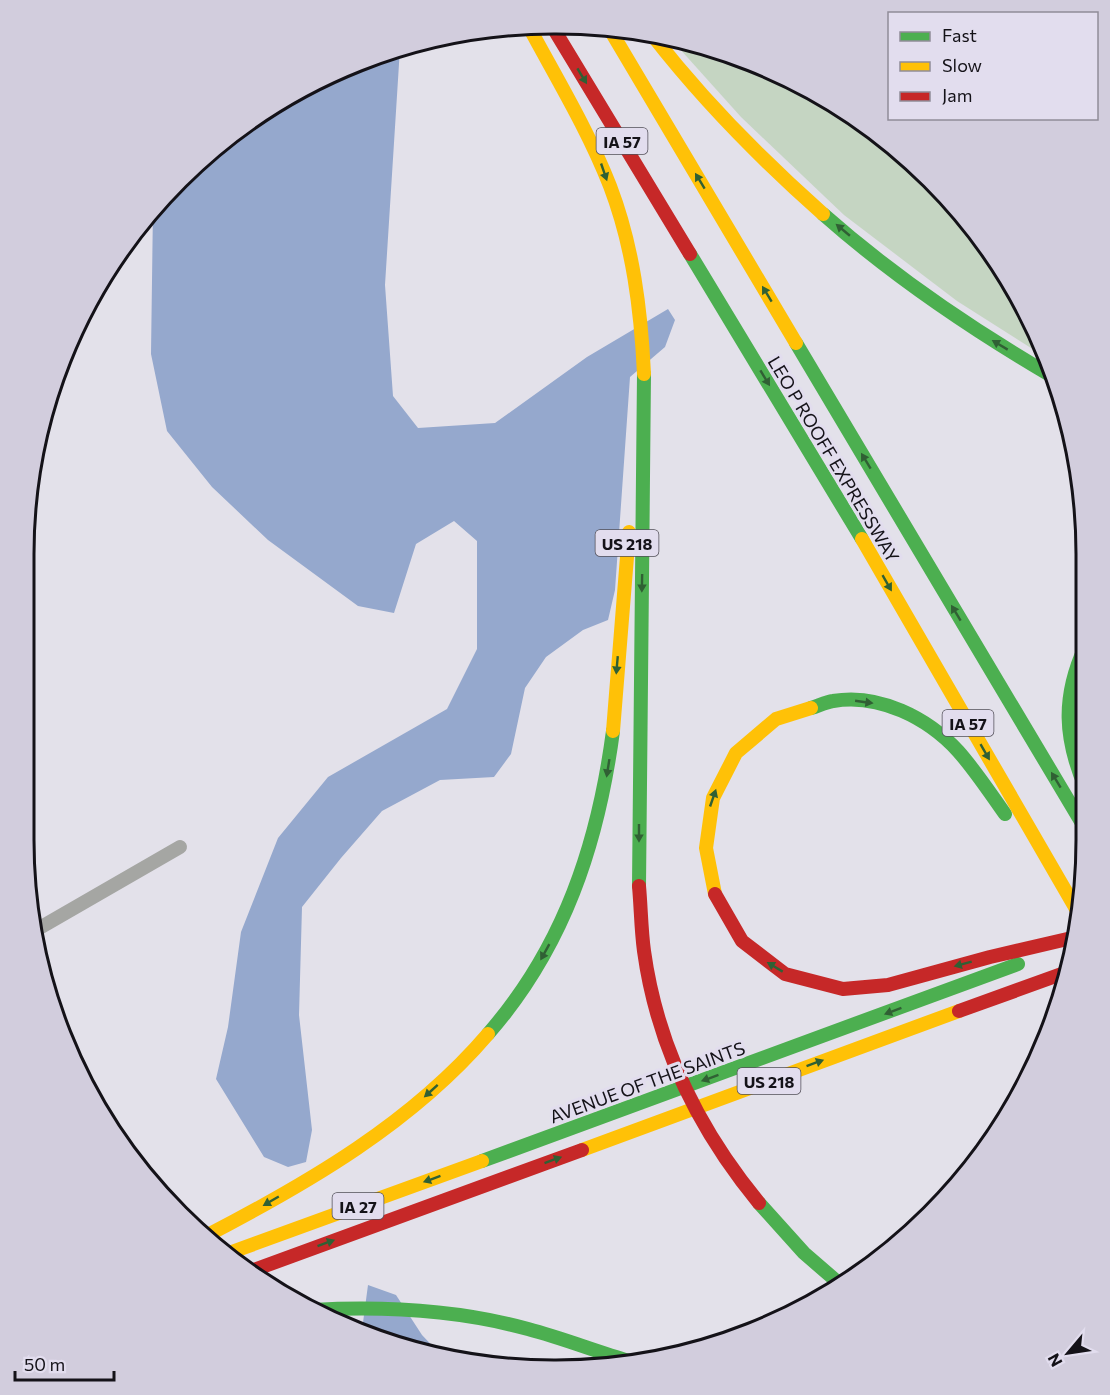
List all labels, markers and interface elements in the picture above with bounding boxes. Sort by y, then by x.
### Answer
legend [888,12,1098,120]
text: Fast [942,24,977,46]
text: Slow [942,54,982,76]
one-way arrow [577,68,588,84]
text: Jam [942,84,972,106]
road number: IA 57 [596,128,648,154]
one-way arrow [599,163,609,181]
one-way arrow [694,173,705,189]
one-way arrow [835,224,851,237]
one-way arrow [761,286,772,302]
one-way arrow [992,340,1008,351]
street label: LEO P ROOFF EXPRESSWAY [764,352,904,566]
one-way arrow [760,370,771,386]
one-way arrow [861,453,872,469]
road number: US 218 [596,530,658,556]
one-way arrow [637,573,647,592]
one-way arrow [882,575,893,591]
one-way arrow [951,605,962,621]
one-way arrow [613,656,622,675]
one-way arrow [855,698,874,707]
road number: IA 57 [942,710,994,736]
one-way arrow [979,744,990,760]
one-way arrow [603,759,612,778]
one-way arrow [1051,771,1061,788]
one-way arrow [709,789,719,807]
one-way arrow [634,824,644,843]
one-way arrow [540,943,550,960]
one-way arrow [954,960,972,970]
one-way arrow [767,962,783,973]
one-way arrow [884,1007,902,1016]
street label: AVENUE OF THE SAINTS [546,1036,748,1128]
one-way arrow [806,1058,824,1068]
road number: US 218 [738,1068,800,1094]
one-way arrow [701,1074,719,1084]
one-way arrow [424,1084,439,1097]
one-way arrow [545,1155,563,1165]
one-way arrow [423,1175,441,1184]
road number: IA 27 [332,1193,384,1219]
one-way arrow [262,1196,279,1206]
one-way arrow [317,1238,335,1248]
north arrow [1038,1323,1098,1383]
scale bar [15,1344,114,1382]
text: N [1043,1351,1066,1370]
text: 50 m [24,1353,65,1375]

